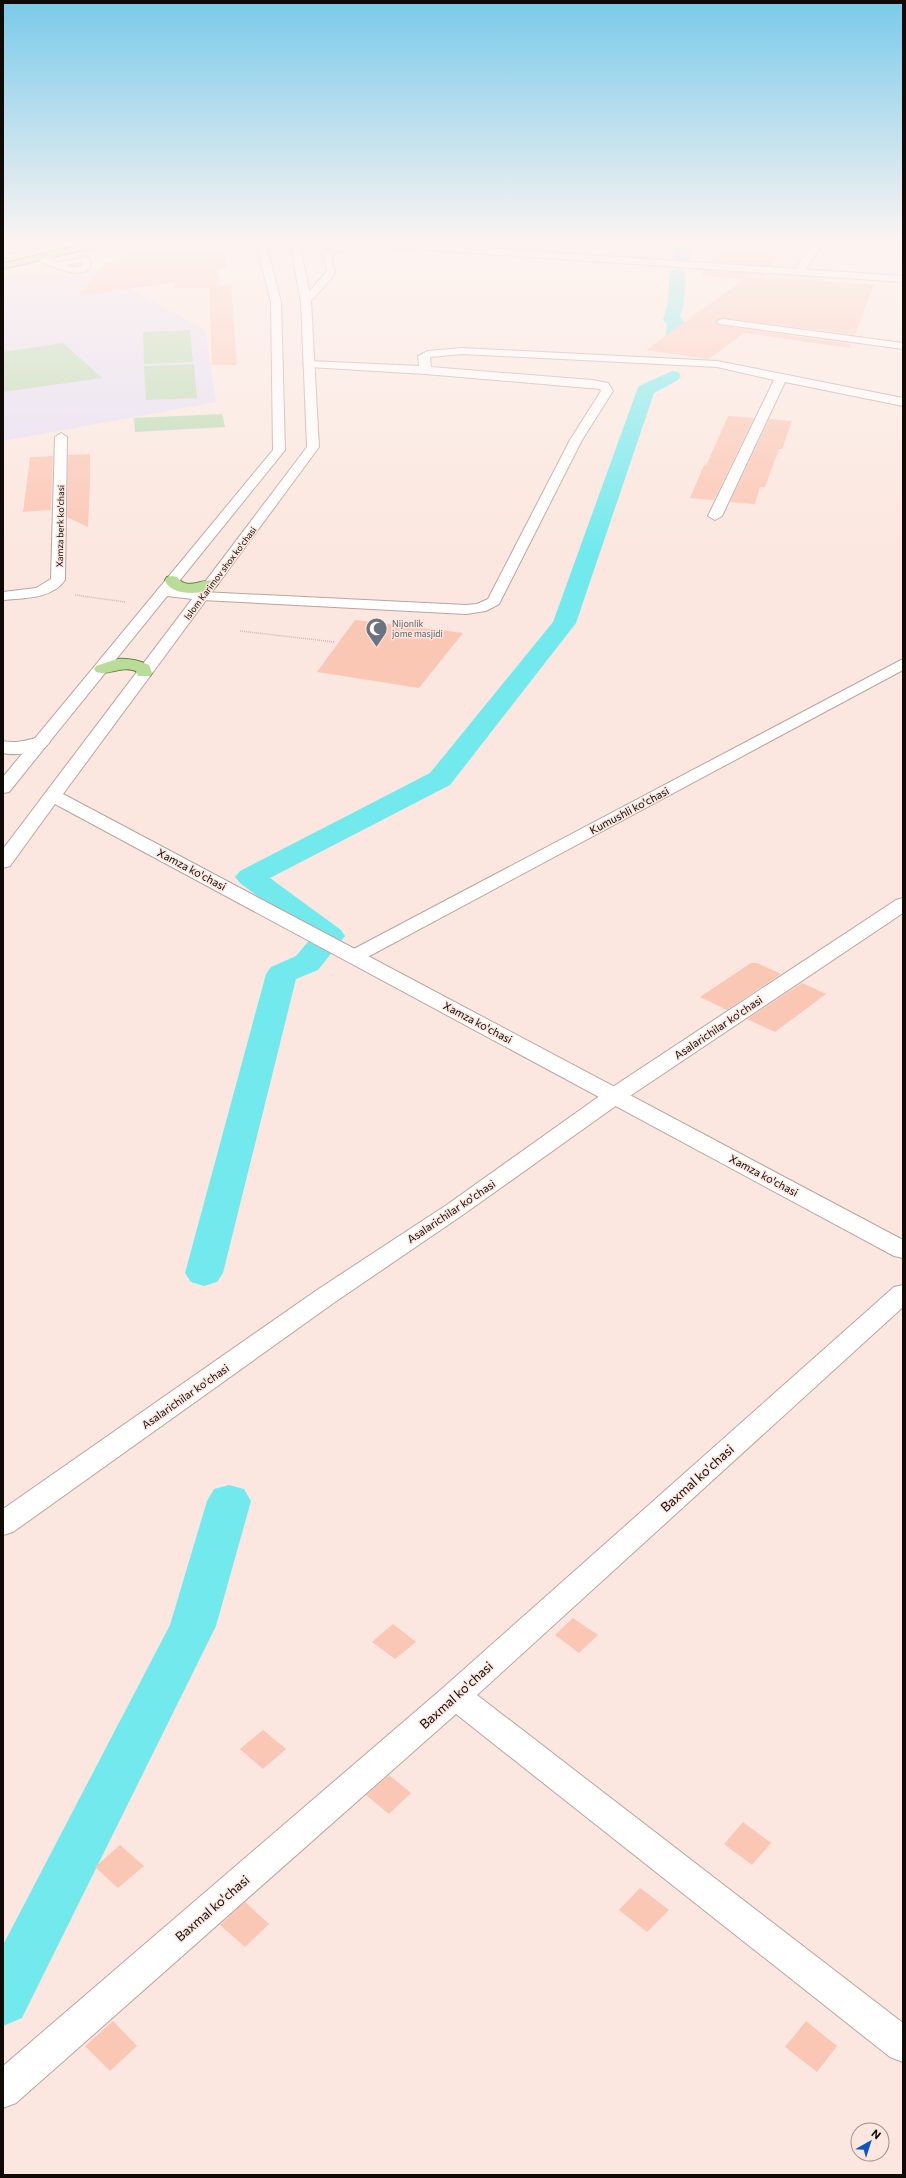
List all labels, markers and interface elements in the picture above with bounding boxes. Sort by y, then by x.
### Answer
street label: Xamza berk ko'chasi [54,485,66,567]
street label: Islom Karimov shox ko'chasi [181,524,259,622]
mosque icon: Nijonlik jome masjidi [363,615,389,648]
place label: Nijonlik jome masjidi [392,618,443,639]
street label: Kumushli ko'chasi [587,784,671,836]
street label: Xamza ko'chasi [155,845,229,893]
street label: Asalarichilar ko'chasi [671,993,765,1061]
street label: Xamza ko'chasi [441,998,515,1046]
street label: Xamza ko'chasi [727,1151,801,1199]
street label: Asalarichilar ko'chasi [404,1177,498,1245]
street label: Asalarichilar ko'chasi [139,1361,231,1431]
street label: Baxmal ko'chasi [657,1441,737,1515]
street label: Baxmal ko'chasi [416,1658,496,1732]
street label: Baxmal ko'chasi [172,1871,252,1945]
north arrow [850,2122,890,2162]
text: N [869,2126,884,2141]

